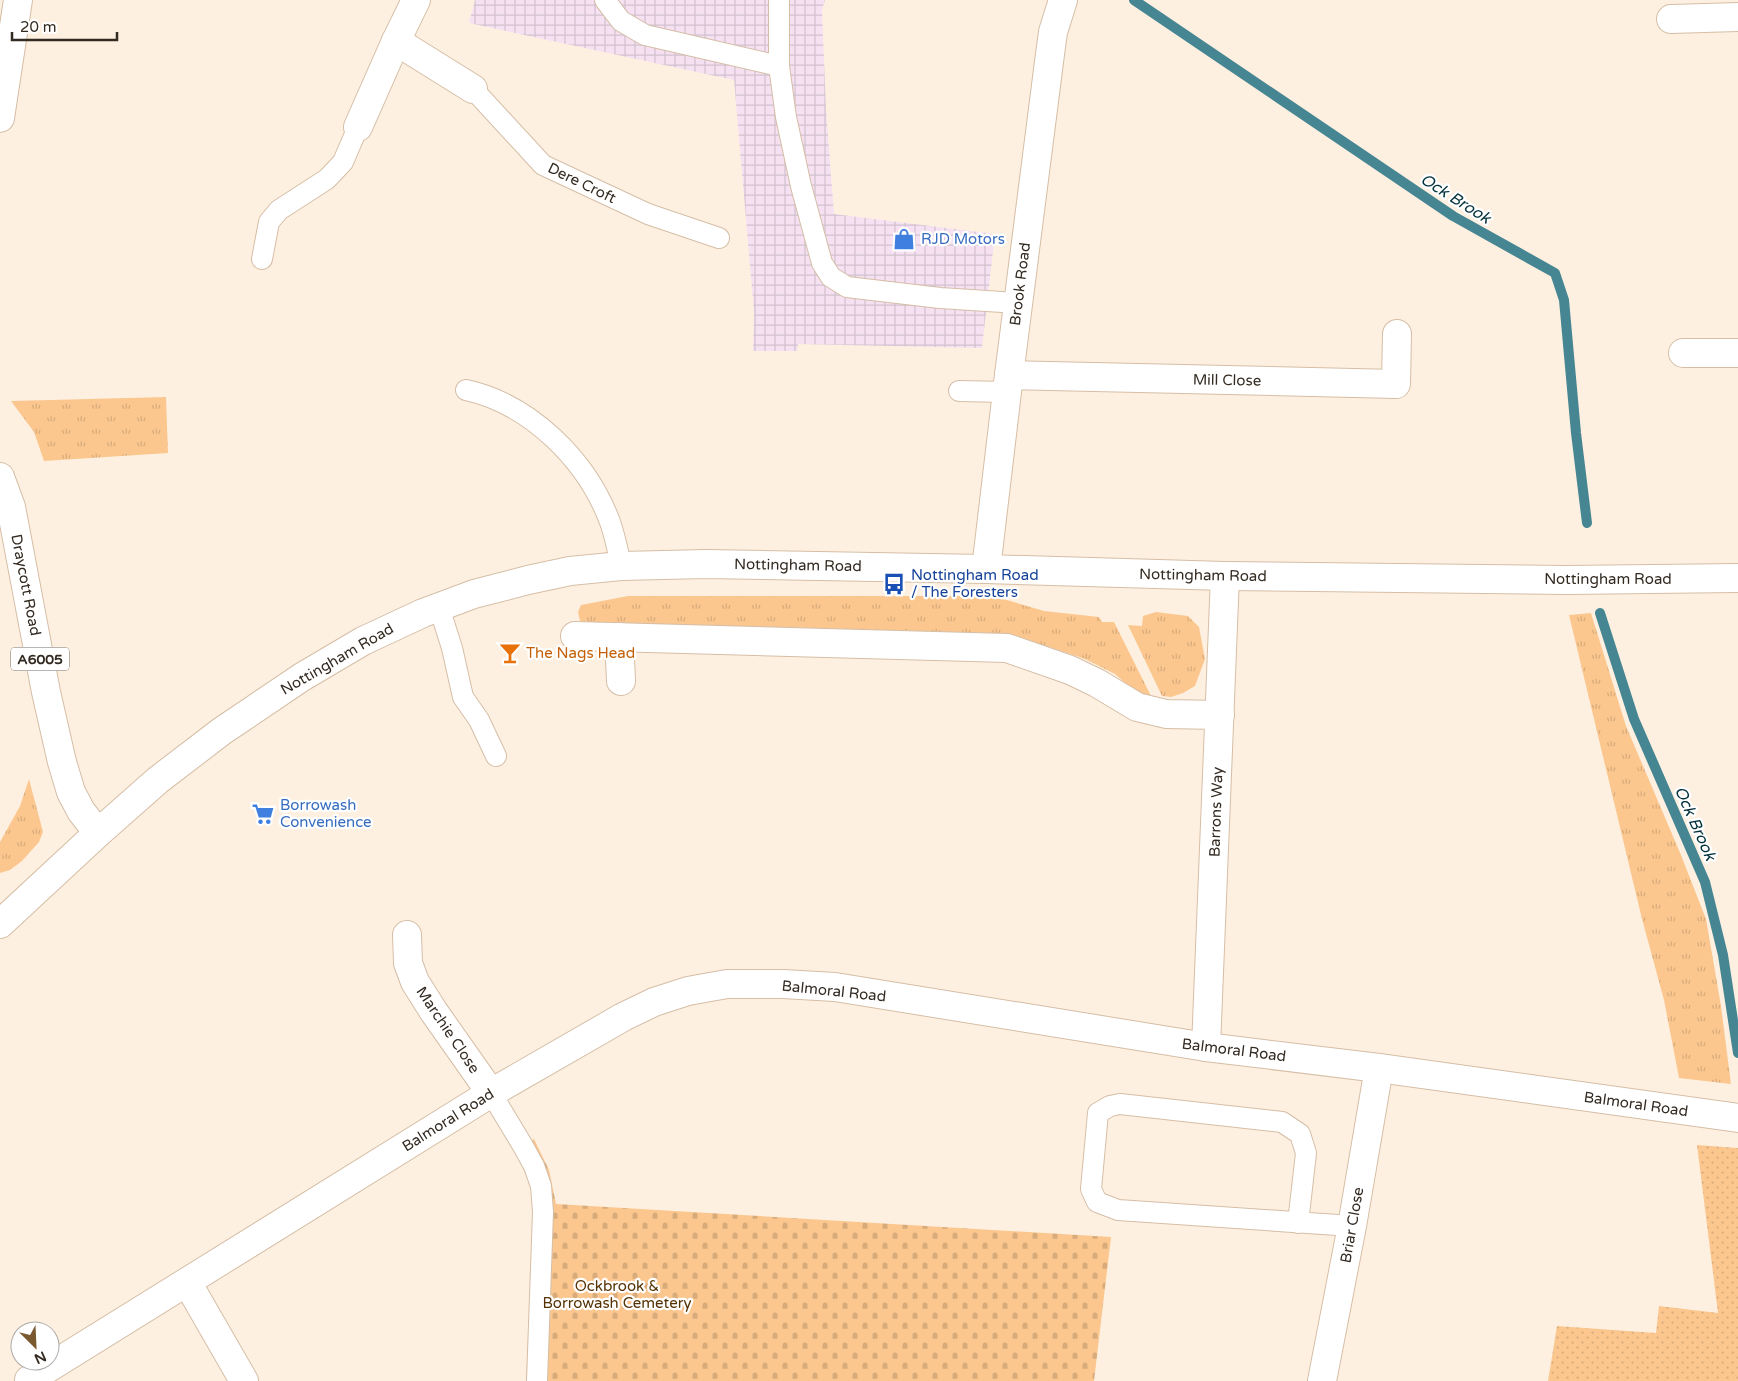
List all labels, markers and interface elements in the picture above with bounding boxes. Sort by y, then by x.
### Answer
scale bar [12,10,118,42]
text: 20 m [20,18,57,36]
street label: Dere Croft [545,159,619,207]
water label: Ock Brook [1417,169,1495,229]
shop icon: RJD Motors [891,226,917,252]
place label: RJD Motors [921,230,1005,248]
street label: Brook Road [1006,241,1034,327]
street label: Mill Close [1193,370,1261,390]
street label: Draycott Road [7,533,45,637]
street label: Nottingham Road [734,555,862,575]
street label: Nottingham Road [1139,565,1267,585]
place label: Nottingham Road / The Foresters [911,566,1039,601]
street label: Nottingham Road [1544,570,1672,588]
bus stop icon: Nottingham Road / The Foresters [881,571,907,597]
street label: Nottingham Road [277,619,397,699]
bar icon: The Nags Head [497,640,523,666]
place label: The Nags Head [526,644,635,662]
road number: A6005 [11,648,69,671]
street label: Barrons Way [1205,767,1227,857]
water label: Ock Brook [1670,783,1721,865]
place label: Borrowash Convenience [280,796,372,831]
supermarket icon: Borrowash Convenience [250,801,276,827]
street label: Balmoral Road [781,977,887,1005]
street label: Marchie Close [412,983,484,1077]
street label: Balmoral Road [1181,1035,1287,1065]
street label: Balmoral Road [399,1085,497,1155]
street label: Balmoral Road [1583,1088,1689,1120]
street label: Briar Close [1336,1186,1368,1264]
park label: Ockbrook & Borrowash Cemetery [542,1277,692,1312]
north arrow [10,1321,60,1371]
text: N [31,1347,49,1367]

